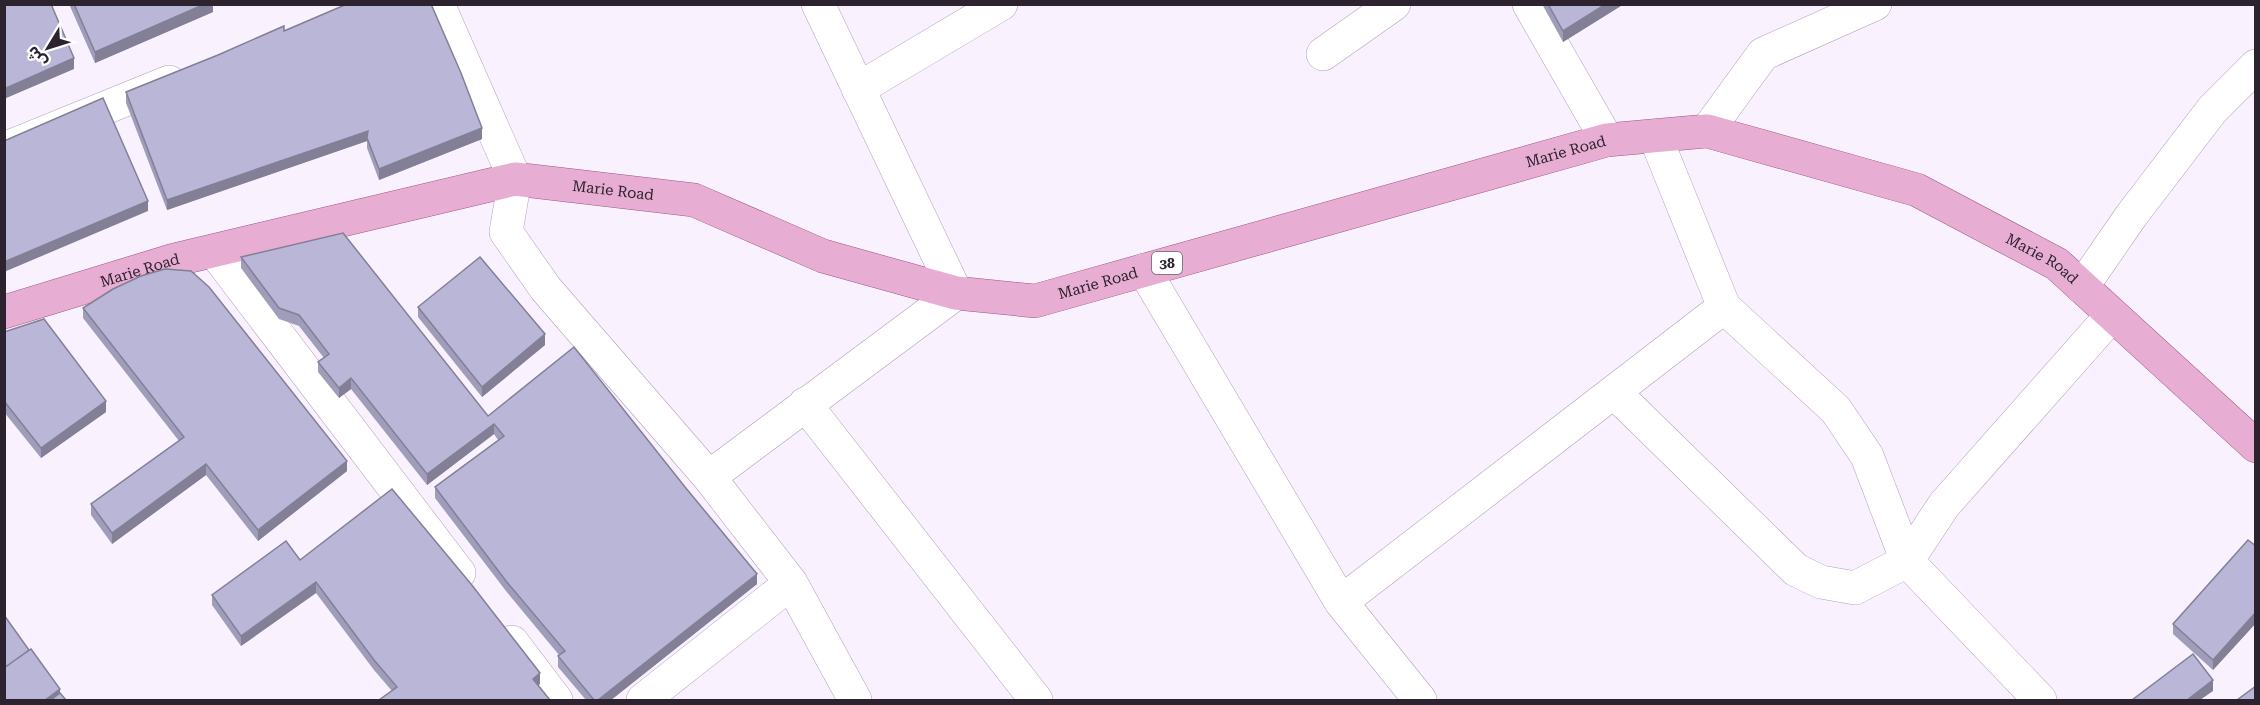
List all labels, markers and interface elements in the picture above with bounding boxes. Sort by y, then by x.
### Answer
north arrow [18,18,78,78]
text: ش [22,42,51,71]
street label: Marie Road [1524,132,1608,171]
street label: Marie Road [571,177,655,204]
street label: Marie Road [2003,230,2082,288]
street label: Marie Road [98,250,182,291]
road number: 38 [1152,252,1182,274]
street label: Marie Road [1056,263,1140,303]

